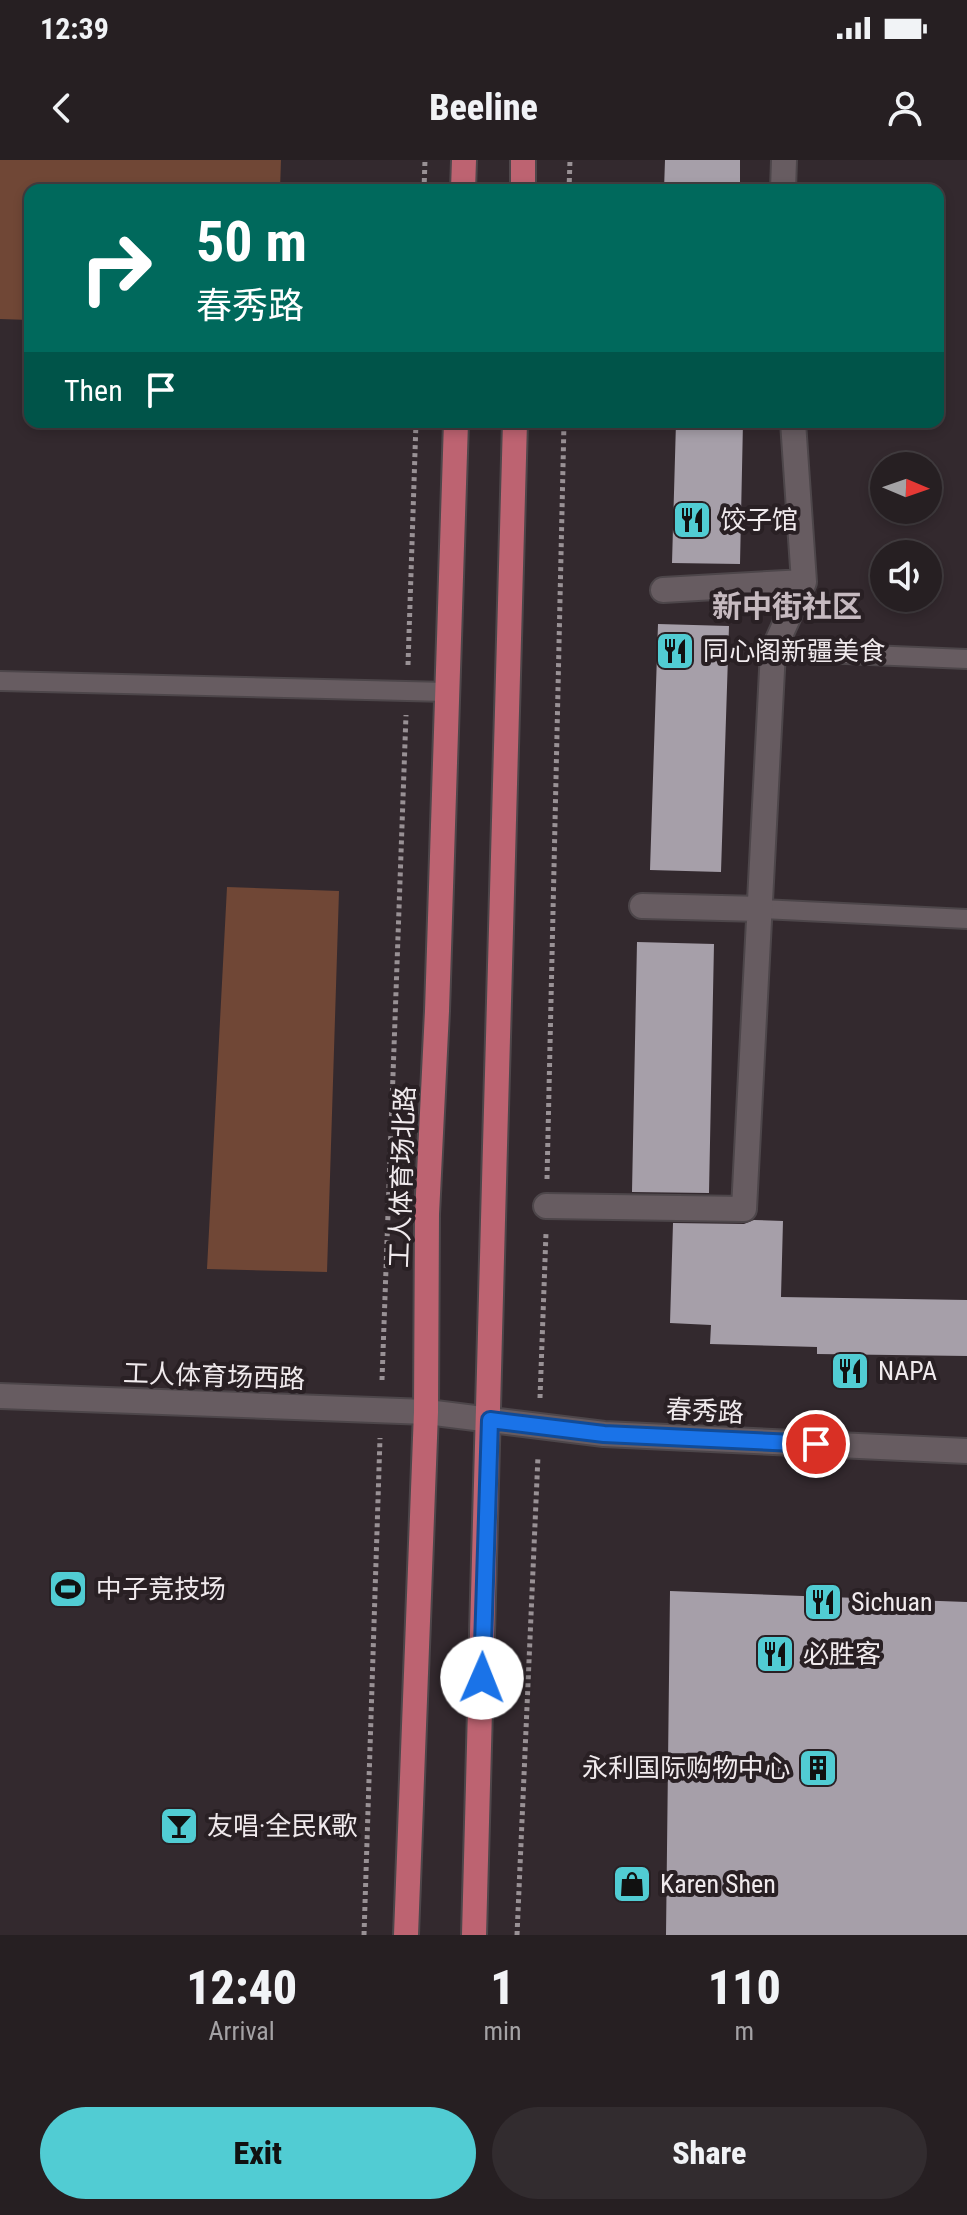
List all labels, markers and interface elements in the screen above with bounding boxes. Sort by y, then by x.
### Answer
text: 12:39 [40,11,109,46]
icon: back [40,86,84,130]
icon: person [883,86,927,130]
text: Beeline [429,87,538,129]
text: 50 m [196,209,307,275]
icon: right [64,216,168,320]
text: 春秀路 [196,285,304,327]
icon: arrive [139,368,183,412]
text: Then [64,373,123,408]
north arrow [870,452,942,524]
map controls [870,452,942,612]
restaurant icon: 饺子馆 [671,499,713,541]
place label: 饺子馆 [720,505,798,535]
button: sound [870,540,942,612]
district label: 新中街社区 [712,589,862,624]
restaurant icon: 同心阁新疆美食 [654,630,696,672]
place label: 同心阁新疆美食 [703,636,885,666]
street label: 工人体育场北路 [384,1086,420,1268]
restaurant icon: NAPA [829,1350,871,1392]
place label: NAPA [878,1356,937,1386]
street label: 工人体育场西路 [123,1358,305,1394]
street label: 春秀路 [665,1394,745,1428]
pin [782,1410,850,1478]
icon: arrive [794,1422,838,1466]
sports icon: 中子竞技场 [47,1568,89,1610]
place label: 中子竞技场 [96,1574,226,1604]
restaurant icon: Sichuan [802,1581,844,1623]
place label: Sichuan [851,1587,933,1617]
restaurant icon: 必胜客 [754,1633,796,1675]
position arrow [440,1636,524,1720]
place label: 必胜客 [803,1639,881,1669]
building icon: 永利国际购物中心 [797,1747,839,1789]
place label: 永利国际购物中心 [582,1753,790,1783]
bar icon: 友唱·全民K歌 [158,1805,200,1847]
place label: 友唱·全民K歌 [207,1811,358,1841]
shop icon: Karen Shen [611,1863,653,1905]
place label: Karen Shen [660,1869,776,1899]
text: 12:40 [186,1959,297,2016]
text: 1 [490,1959,515,2016]
text: 110 [708,1959,781,2016]
text: Arrival [209,2016,275,2046]
text: min [483,2016,522,2046]
text: m [734,2016,754,2046]
button: Exit [40,2107,476,2199]
button: Share [492,2107,927,2199]

